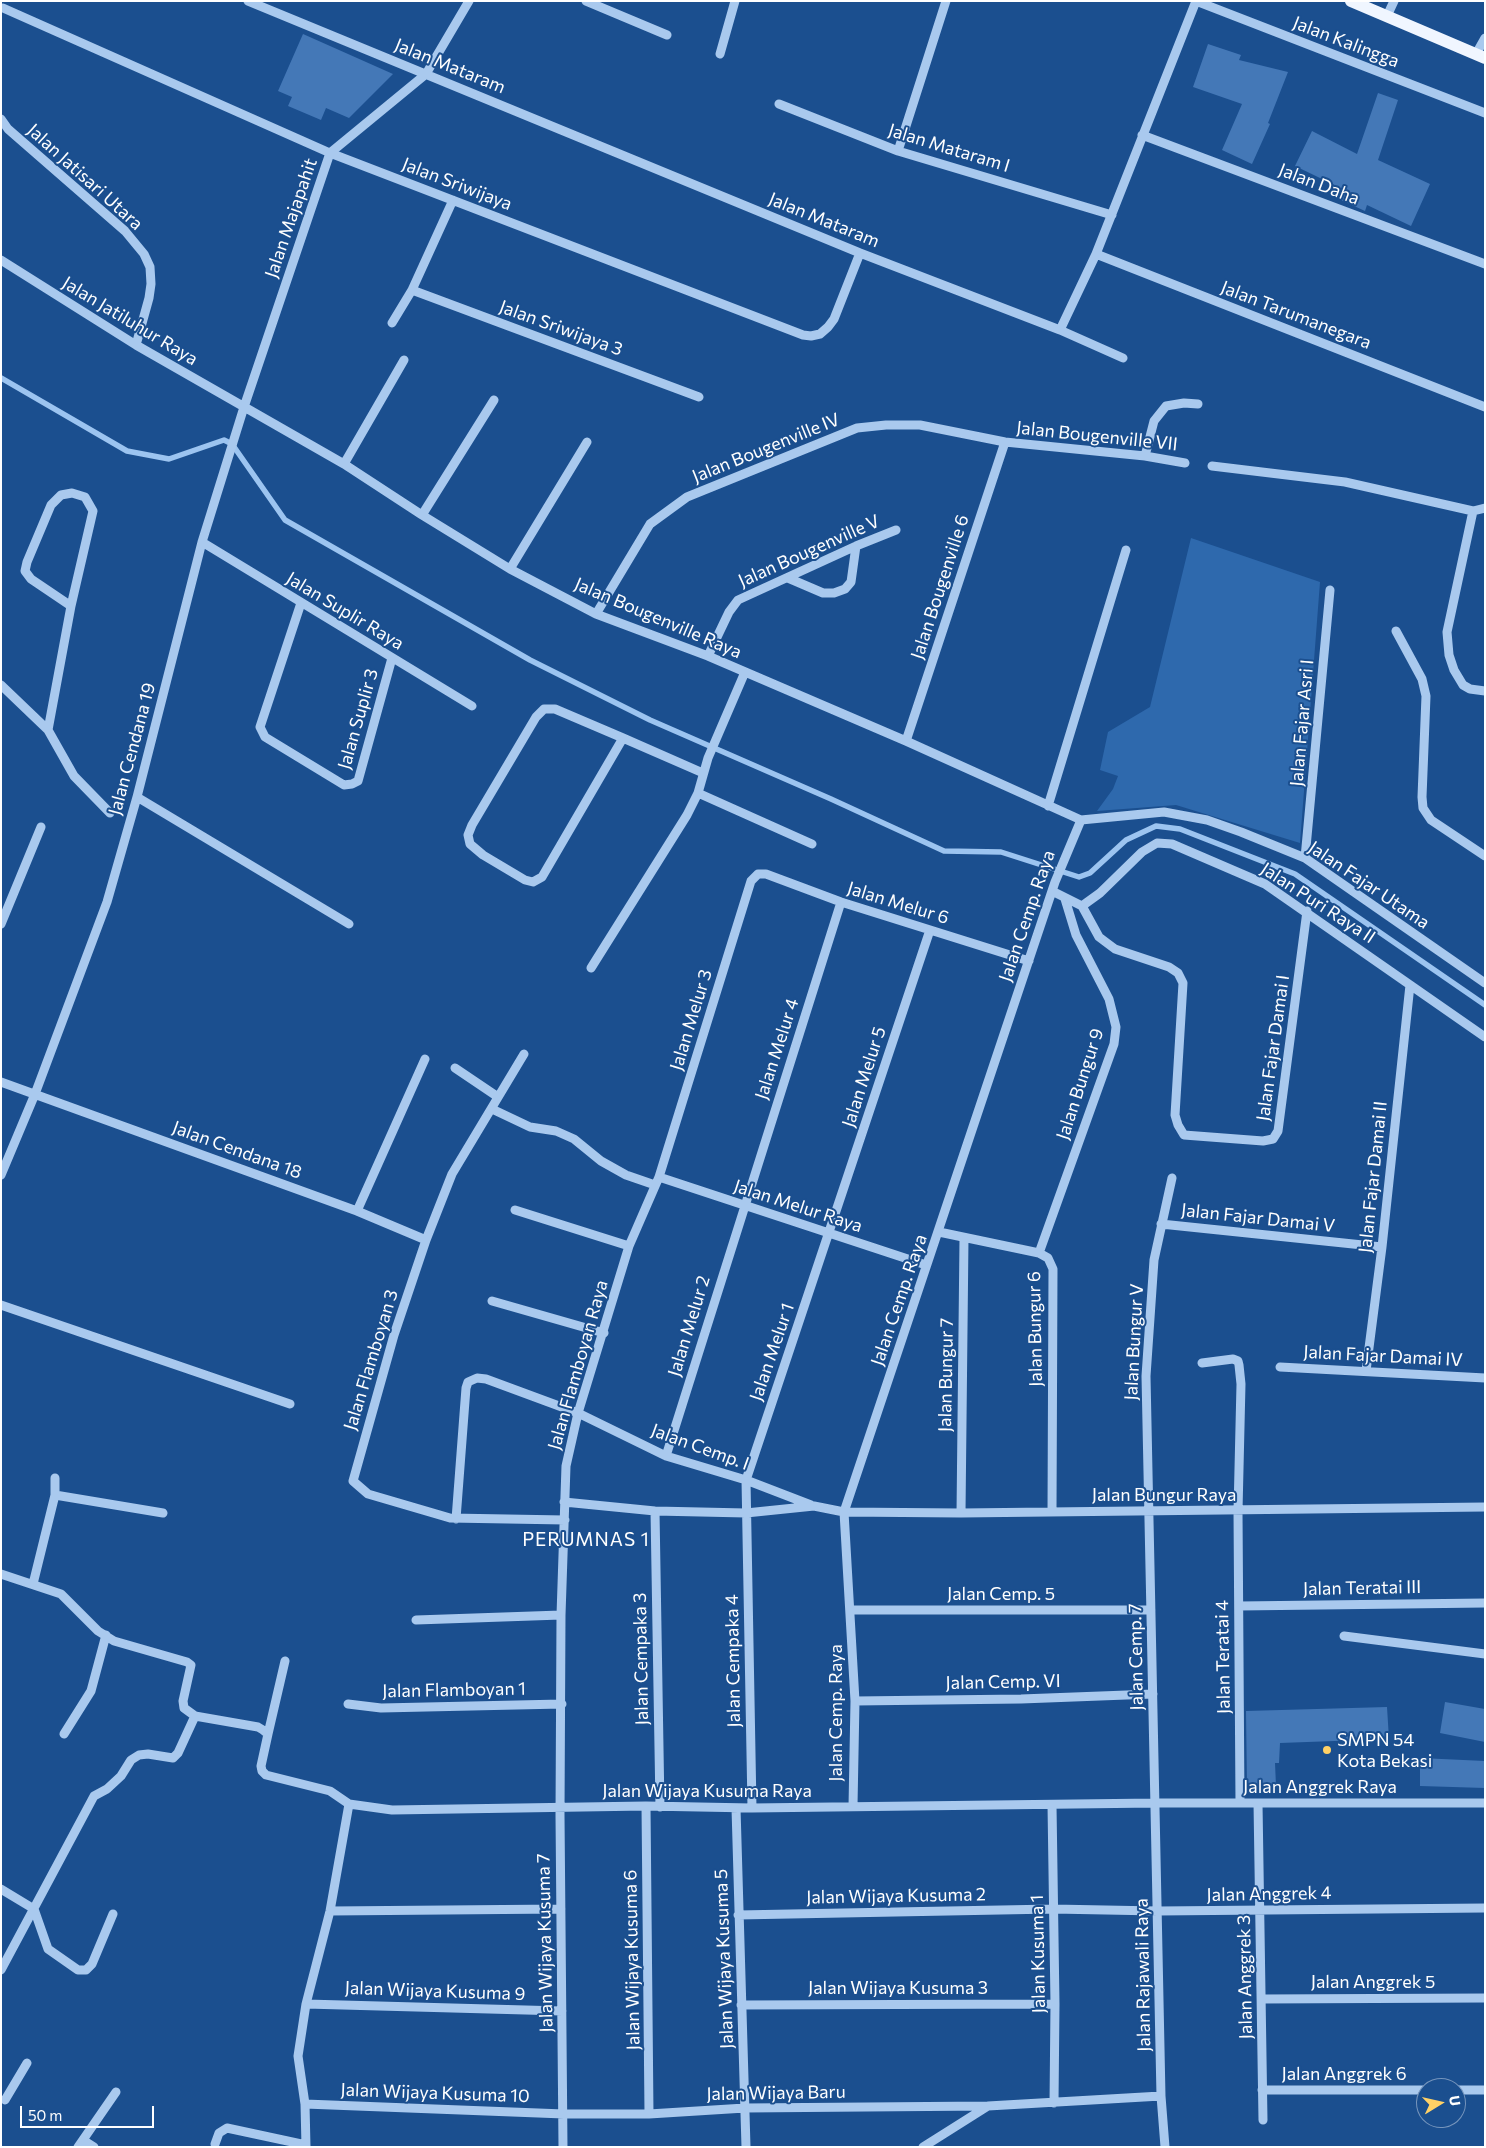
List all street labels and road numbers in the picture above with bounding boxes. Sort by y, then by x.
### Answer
street label: Jalan Kalingga [1290,12,1402,72]
street label: Jalan Mataram [391,34,509,98]
street label: Jalan Jatisari Utara [23,119,147,235]
street label: Jalan Mataram I [885,119,1013,177]
street label: Jalan Sriwijaya [399,153,515,215]
street label: Jalan Majapahit [260,155,322,281]
street label: Jalan Daha [1276,159,1362,209]
street label: Jalan Mataram [765,188,883,252]
street label: Jalan Jatiluhur Raya [58,272,202,370]
street label: Jalan Tarumanegara [1218,276,1374,354]
street label: Jalan Sriwijaya 3 [496,296,626,360]
street label: Jalan Bougenville IV [689,409,843,487]
street label: Jalan Bougenville VII [1015,417,1179,455]
street label: Jalan Bougenville V [735,510,883,592]
street label: Jalan Bougenville 6 [906,512,974,662]
street label: Jalan Suplir Raya [282,567,408,655]
street label: Jalan Bougenville Raya [571,573,745,663]
street label: Jalan Fajar Asri I [1286,659,1318,787]
street label: Jalan Suplir 3 [333,666,383,772]
street label: Jalan Cendana 19 [104,680,160,818]
street label: Jalan Fajar Utama [1304,836,1434,934]
street label: Jalan Cemp. Raya [994,847,1060,985]
street label: Jalan Puri Raya II [1257,858,1379,948]
street label: Jalan Melur 6 [845,877,951,929]
street label: Jalan Melur 3 [665,967,717,1073]
street label: Jalan Fajar Damai I [1252,974,1294,1122]
street label: Jalan Melur 4 [750,996,804,1102]
street label: Jalan Melur 5 [838,1024,890,1130]
street label: Jalan Bungur 9 [1052,1026,1108,1142]
street label: Jalan Fajar Damai II [1354,1100,1392,1254]
street label: Jalan Cendana 18 [169,1117,305,1183]
street label: Jalan Melur Raya [731,1175,865,1237]
street label: Jalan Fajar Damai V [1180,1199,1336,1237]
street label: Jalan Cemp. Raya [866,1231,932,1369]
street label: Jalan Bungur 6 [1023,1271,1047,1387]
street label: Jalan Melur 2 [663,1273,715,1379]
street label: Jalan Flamboyan Raya [543,1278,613,1452]
street label: Jalan Bungur V [1120,1283,1148,1401]
street label: Jalan Flamboyan 3 [339,1287,403,1433]
street label: Jalan Melur 1 [745,1300,799,1404]
street label: Jalan Bungur 7 [934,1318,958,1432]
street label: Jalan Fajar Damai IV [1303,1341,1463,1371]
street label: Jalan Cemp. I [648,1419,752,1475]
street label: Jalan Bungur Raya [1092,1484,1236,1506]
street label: Jalan Teratai III [1303,1576,1421,1600]
street label: Jalan Cemp. 5 [947,1583,1055,1605]
street label: Jalan Cempaka 3 [629,1592,653,1726]
street label: Jalan Cempaka 4 [721,1594,745,1728]
street label: Jalan Teratai 4 [1211,1600,1235,1714]
street label: Jalan Cemp. 7 [1124,1603,1148,1711]
street label: Jalan Cemp. Raya [825,1644,847,1782]
street label: Jalan Cemp. VI [945,1670,1061,1694]
street label: Jalan Flamboyan 1 [382,1678,526,1702]
street label: Jalan Anggrek Raya [1243,1776,1397,1798]
street label: Jalan Wijaya Kusuma Raya [602,1780,812,1802]
street label: Jalan Wijaya Kusuma 7 [533,1853,557,2033]
street label: Jalan Wijaya Kusuma 6 [620,1869,644,2051]
street label: Jalan Wijaya Kusuma 5 [710,1869,738,2049]
street label: Jalan Anggrek 4 [1206,1882,1332,1906]
street label: Jalan Wijaya Kusuma 2 [806,1884,986,1908]
street label: Jalan Kusuma 1 [1026,1894,1050,2014]
street label: Jalan Rajawali Raya [1131,1898,1155,2052]
street label: Jalan Anggrek 3 [1233,1915,1257,2039]
street label: Jalan Anggrek 5 [1311,1971,1435,1993]
street label: Jalan Wijaya Kusuma 9 [344,1977,526,2005]
street label: Jalan Wijaya Kusuma 3 [808,1977,988,1999]
street label: Jalan Anggrek 6 [1281,2063,1407,2085]
street label: Jalan Wijaya Kusuma 10 [340,2079,530,2107]
street label: Jalan Wijaya Baru [706,2081,846,2105]

